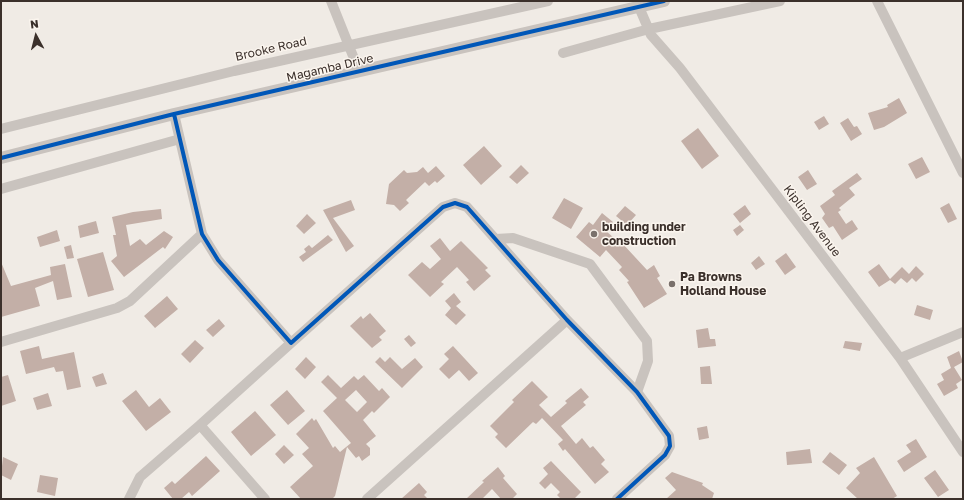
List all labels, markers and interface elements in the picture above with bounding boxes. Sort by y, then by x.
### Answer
north arrow [16,16,56,56]
text: N [30,17,39,31]
street label: Brooke Road [234,34,308,64]
street label: Magamba Drive [285,51,375,85]
street label: Kipling Avenue [780,182,844,260]
place label: building under construction [602,220,686,248]
marker: building under construction [589,229,599,239]
place label: Pa Browns Holland House [680,270,766,298]
marker: Pa Browns Holland House [667,279,677,289]

